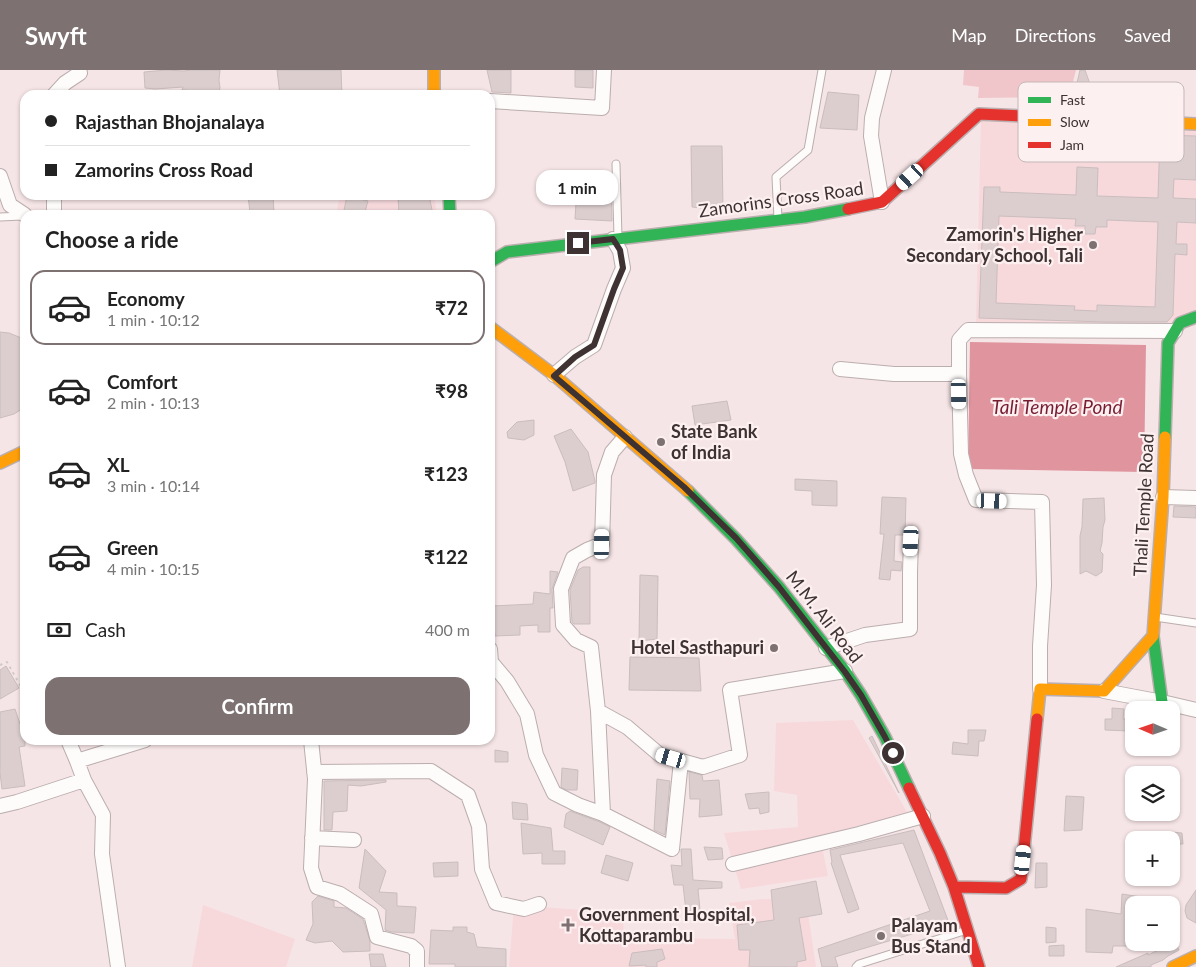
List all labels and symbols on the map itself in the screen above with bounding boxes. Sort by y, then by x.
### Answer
legend [1018,82,1184,162]
text: Fast [1060,91,1085,108]
text: Slow [1060,113,1090,130]
text: Jam [1060,136,1084,153]
car [893,161,926,193]
callout: 1 min [537,170,619,206]
street label: Zamorins Cross Road [697,177,865,221]
place label: Zamorin's Higher Secondary School, Tali [906,223,1083,266]
route end [567,232,589,254]
marker: Zamorin's Higher Secondary School, Tali [1087,239,1099,251]
car [951,379,966,409]
water label: Tali Temple Pond [992,395,1122,418]
place label: State Bank of India [671,420,758,463]
street label: Thali Temple Road [1128,433,1158,577]
marker: State Bank of India [655,436,667,448]
car [976,493,1007,509]
car [902,526,919,556]
car [594,529,609,559]
street label: M.M. Ali Road [782,566,868,667]
place label: Hotel Sasthapuri [631,636,764,658]
marker: Hotel Sasthapuri [768,642,780,654]
north arrow [1125,701,1180,756]
route start [882,742,904,764]
car [654,747,687,769]
car [1013,844,1032,876]
place label: Government Hospital, Kottaparambu [579,903,755,946]
place label: Palayam Bus Stand [891,914,971,957]
marker: Government Hospital, Kottaparambu [561,918,575,932]
marker: Palayam Bus Stand [875,930,887,942]

